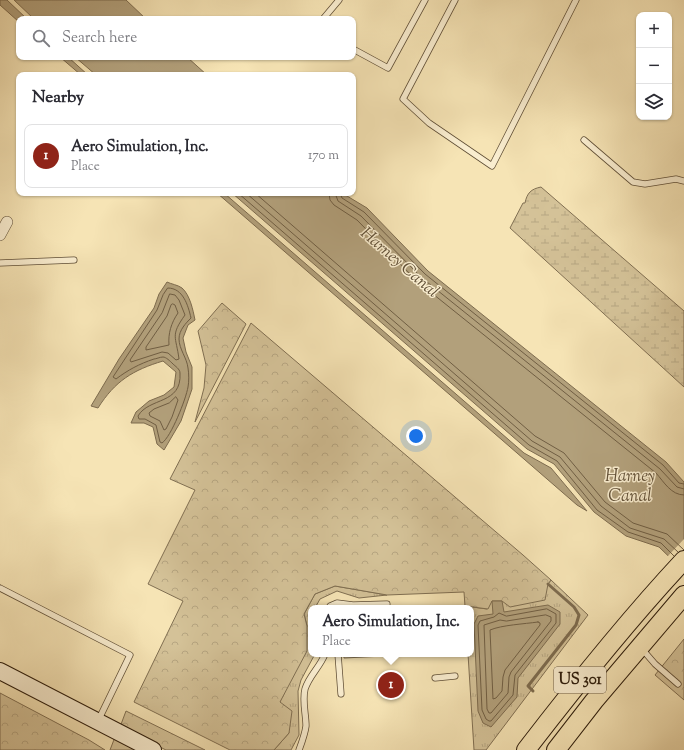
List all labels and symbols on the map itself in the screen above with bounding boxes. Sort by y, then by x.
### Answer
water label: Harney Canal [354,222,444,304]
your location [406,426,426,446]
water label: Harney Canal [605,465,655,509]
road number: US 301 [554,667,606,693]
pin: 1 [378,670,404,700]

